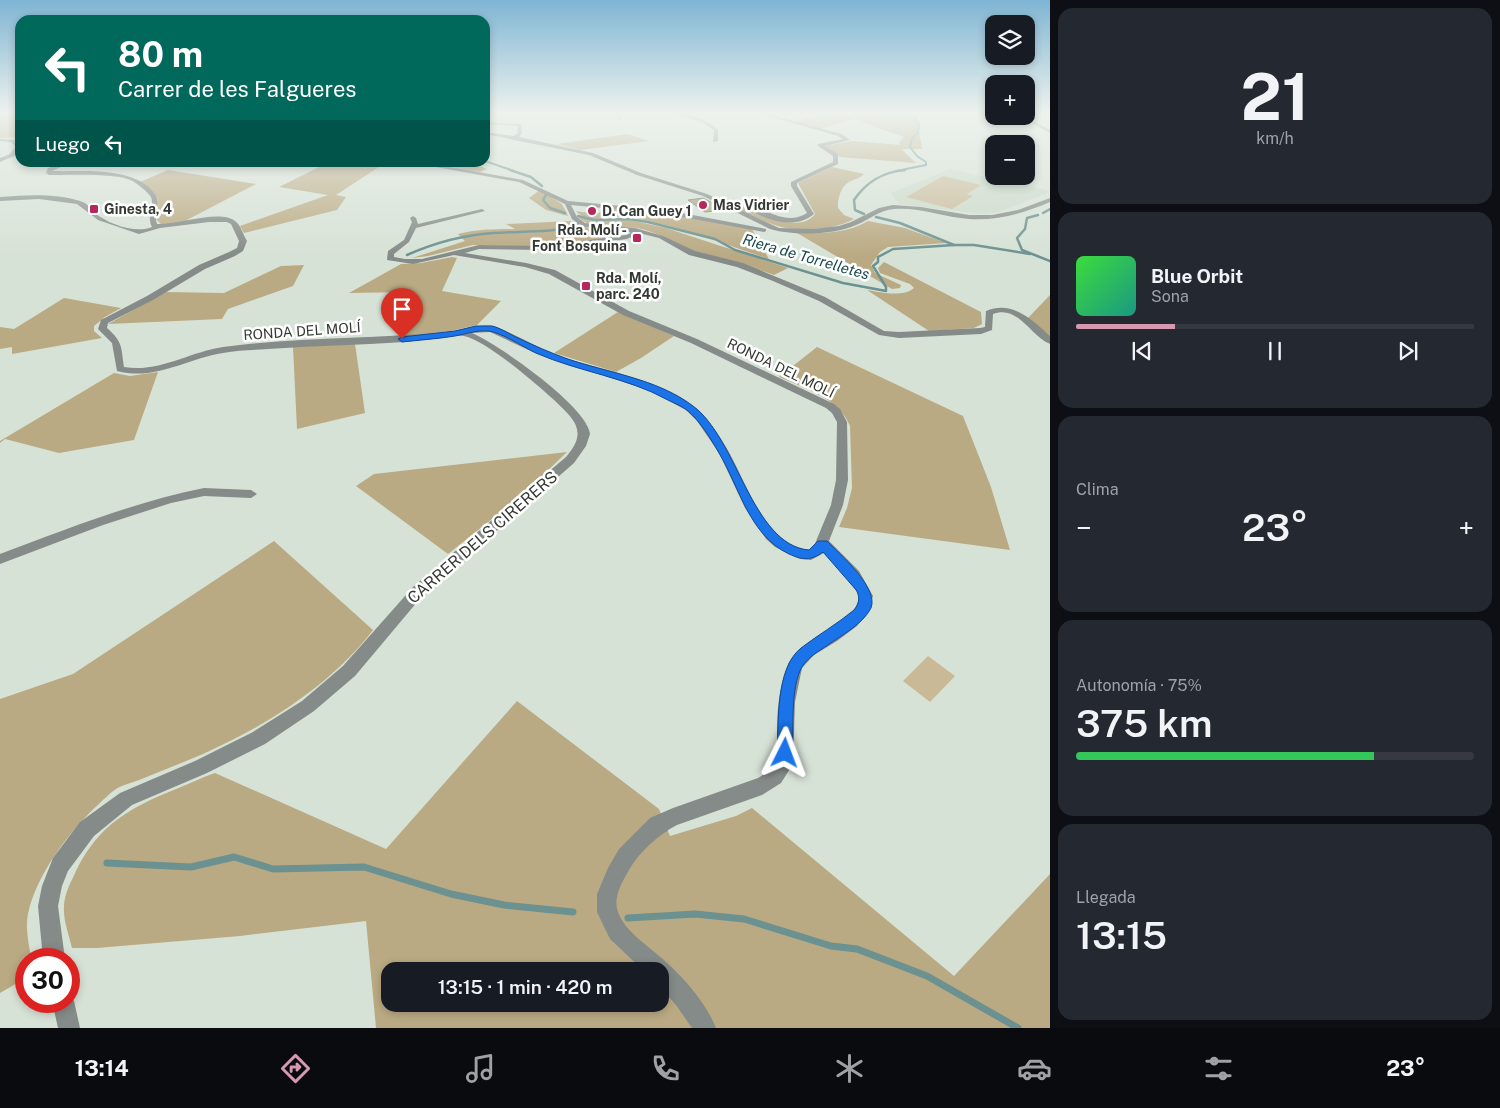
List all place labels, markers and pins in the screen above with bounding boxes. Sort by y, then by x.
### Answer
place label: Mas Vidrier [713,197,790,213]
marker: Mas Vidrier [697,199,709,211]
place label: Ginesta, 4 [104,201,172,217]
marker: Ginesta, 4 [88,203,100,215]
place label: D. Can Guey 1 [602,203,692,219]
marker: D. Can Guey 1 [586,205,598,217]
place label: Rda. Molí - Font Bosquina [532,222,627,254]
marker: Rda. Molí - Font Bosquina [631,232,643,244]
place label: Rda. Molí, parc. 240 [596,270,662,302]
marker: Rda. Molí, parc. 240 [580,280,592,292]
pin [381,288,423,339]

